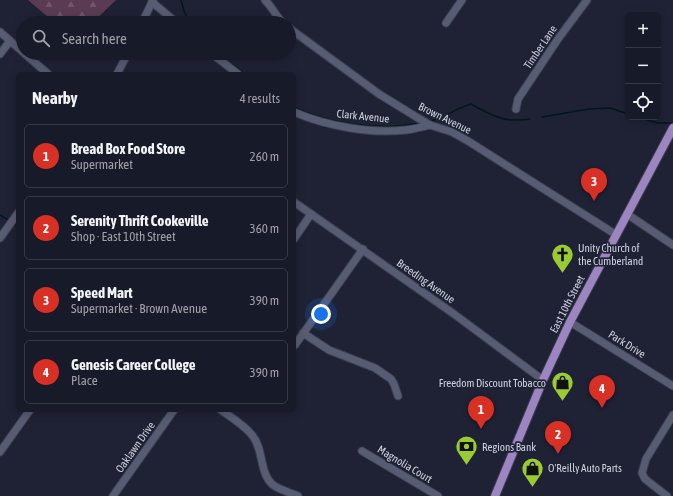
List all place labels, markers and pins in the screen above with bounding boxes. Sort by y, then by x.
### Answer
pin: 3 [581,168,607,201]
church icon: Unity Church of the Cumberland [550,241,576,274]
place label: Unity Church of the Cumberland [578,242,643,267]
shop icon: Freedom Discount Tobacco [549,370,575,403]
pin: 4 [589,375,615,408]
place label: Freedom Discount Tobacco [439,377,546,389]
pin: 1 [468,396,494,429]
pin: 2 [545,421,571,454]
bank icon: Regions Bank [453,434,479,467]
place label: Regions Bank [482,441,536,453]
shop icon: O'Reilly Auto Parts [520,455,546,488]
place label: O'Reilly Auto Parts [548,462,622,474]

